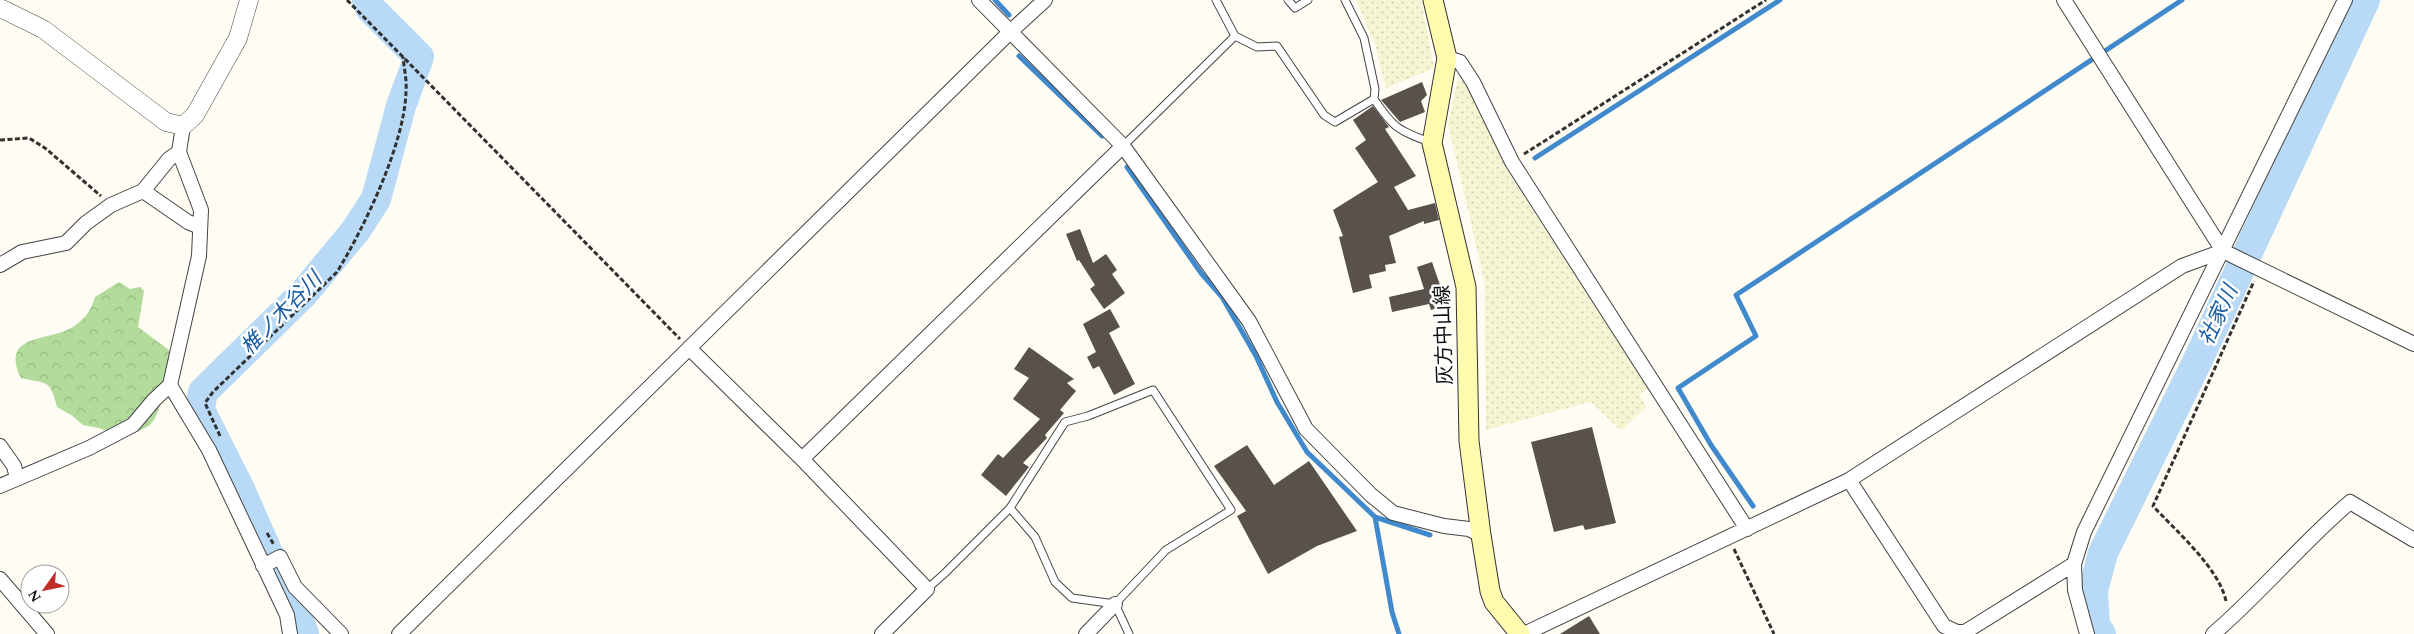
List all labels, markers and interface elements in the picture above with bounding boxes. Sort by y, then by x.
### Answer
water label: 椎ノ木谷川 [234,263,331,363]
water label: 社家川 [2191,278,2248,351]
street label: 灰方中山線 [1427,284,1461,385]
north arrow [20,564,70,614]
text: N [23,585,46,606]

